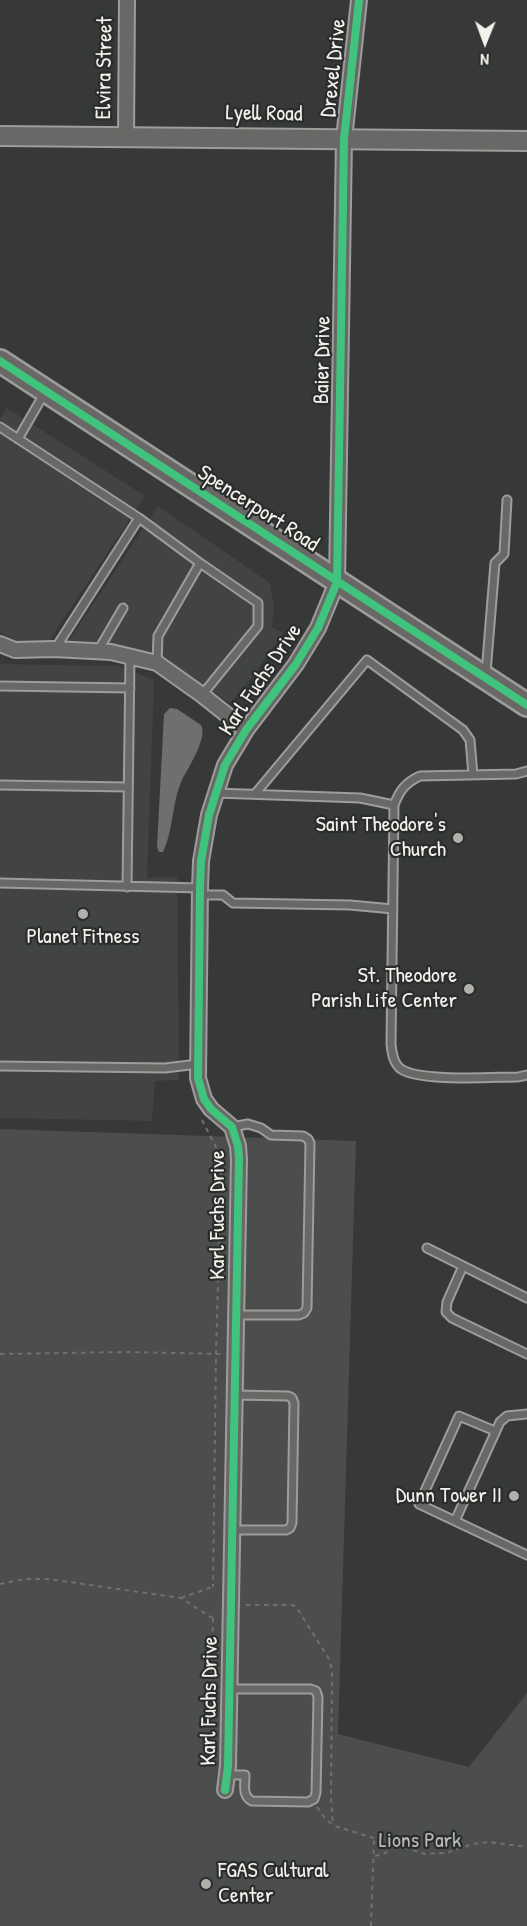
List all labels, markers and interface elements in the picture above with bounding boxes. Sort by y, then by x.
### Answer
north arrow [455,12,515,72]
street label: Elvira Street [91,16,119,120]
street label: Drexel Drive [316,18,352,118]
text: N [480,49,489,71]
street label: Lyell Road [225,100,303,128]
street label: Baier Drive [309,316,337,404]
street label: Spencerport Road [192,460,324,558]
street label: Karl Fuchs Drive [214,619,308,741]
place label: Saint Theodore's Church [316,812,446,864]
marker: Saint Theodore's Church [451,831,465,845]
marker: Planet Fitness [76,907,90,921]
place label: Planet Fitness [27,924,139,950]
place label: St. Theodore Parish Life Center [311,963,457,1014]
marker: St. Theodore Parish Life Center [462,982,476,996]
street label: Karl Fuchs Drive [205,1150,231,1280]
place label: Dunn Tower II [396,1483,502,1509]
marker: Dunn Tower II [507,1489,521,1503]
street label: Karl Fuchs Drive [196,1636,224,1766]
park label: Lions Park [379,1828,461,1854]
place label: FGAS Cultural Center [218,1858,329,1910]
marker: FGAS Cultural Center [199,1877,213,1891]

